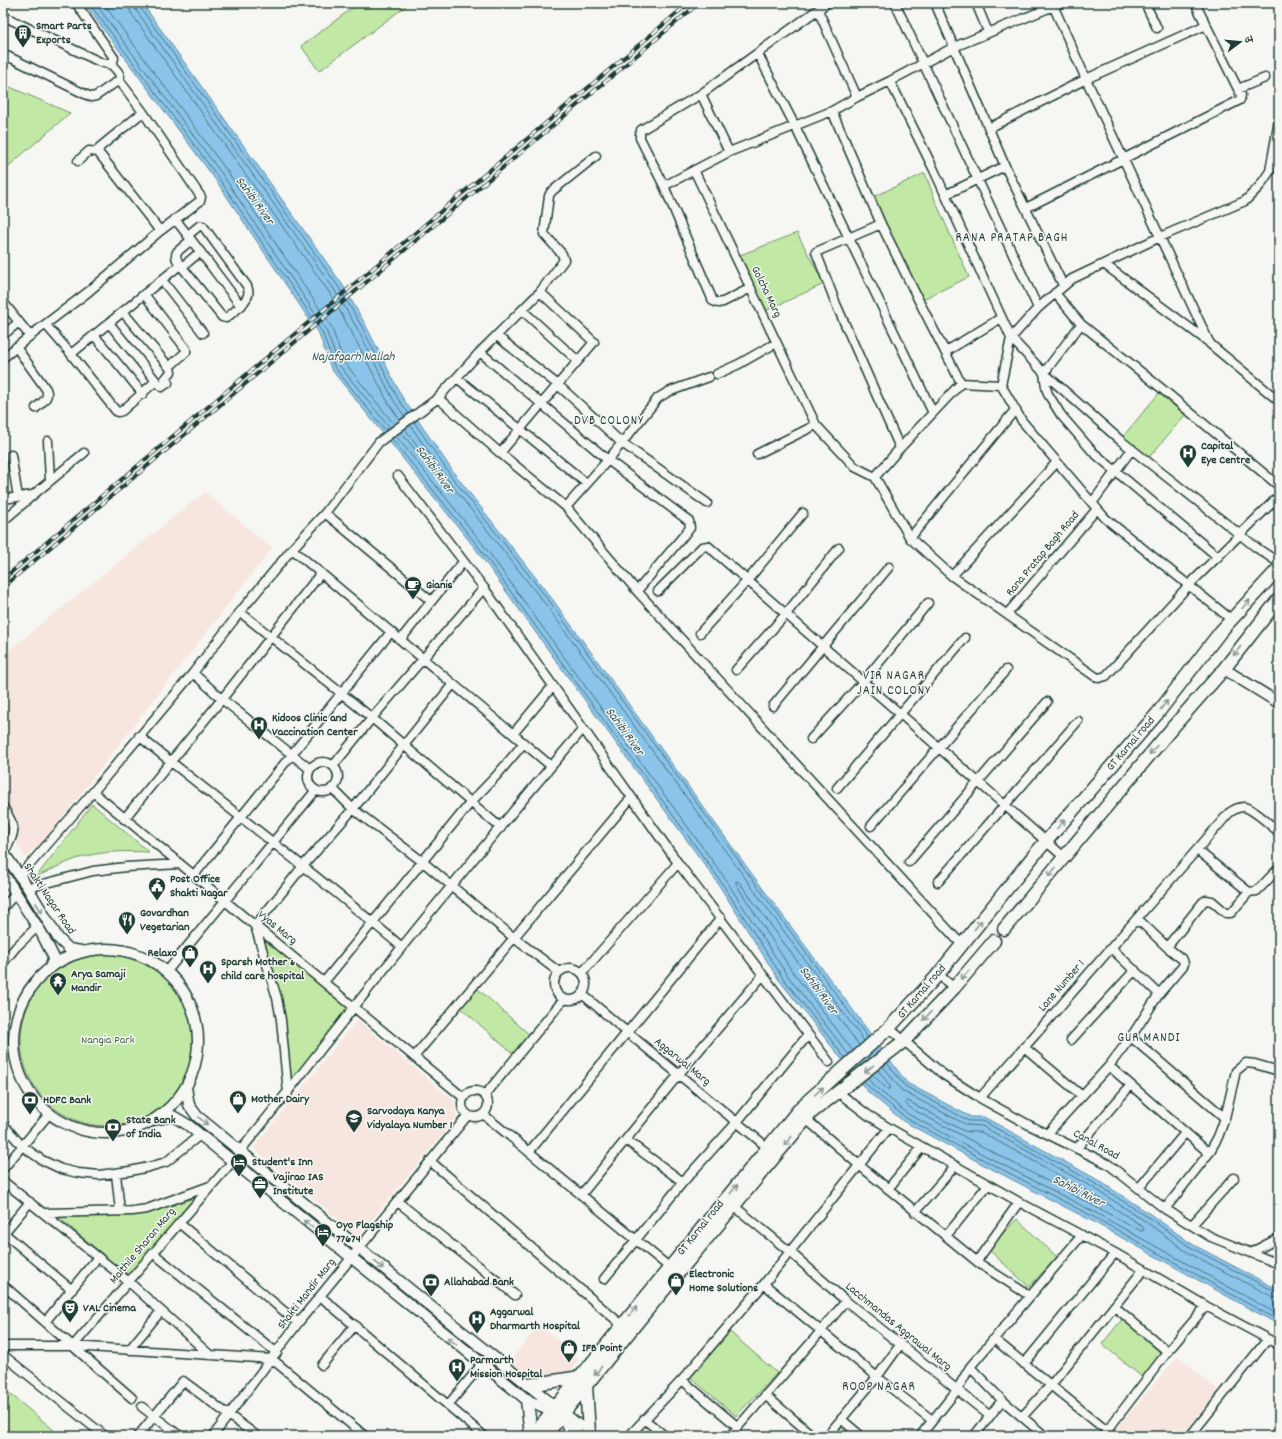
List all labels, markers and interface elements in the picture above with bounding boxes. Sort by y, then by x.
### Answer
place label: Smart Parts Exports [36,18,92,49]
north arrow [1220,22,1260,62]
building icon: Smart Parts Exports [13,23,33,48]
text: उ [1239,34,1256,46]
water label: Sahibi River [230,173,279,231]
district label: RANA PRATAP BAGH [956,229,1068,248]
street label: Golcha Marg [746,263,786,321]
water label: Najafgarh Nallah [312,348,395,367]
district label: DVB COLONY [574,412,644,431]
place label: Capital Eye Centre [1201,438,1251,469]
water label: Sahibi River [410,442,459,500]
hospital icon: Capital Eye Centre [1178,443,1198,468]
street label: Rana Pratap Bagh Road [1002,508,1084,600]
cafe icon: Gianis [403,575,423,600]
place label: Gianis [426,577,453,594]
one-way arrow [1241,599,1251,609]
one-way arrow [1233,646,1242,657]
district label: VIR NAGAR JAIN COLONY [857,667,931,701]
one-way arrow [1160,699,1168,710]
water label: Sahibi River [600,704,649,762]
place label: Kidoos Clinic and Vaccination Center [272,710,358,741]
street label: GT Karnal road [1103,713,1159,775]
hospital icon: Kidoos Clinic and Vaccination Center [249,715,269,740]
one-way arrow [1149,745,1158,756]
one-way arrow [1056,819,1065,829]
street label: Shakti Nagar Road [19,860,79,938]
one-way arrow [1048,866,1057,877]
place label: Post Office Shakti Nagar [170,871,228,902]
public building icon: Post Office Shakti Nagar [147,876,167,901]
one-way arrow [36,902,44,914]
place label: Govardhan Vegetarian [140,905,190,936]
street label: Vyas Marg [254,907,300,949]
restaurant icon: Govardhan Vegetarian [117,910,137,935]
one-way arrow [974,919,982,930]
shop icon: Relaxo [180,943,200,968]
place label: Relaxo [148,945,178,962]
place label: Sparsh Mother & child care hospital [221,954,304,985]
street label: Lane Number 1 [1035,956,1089,1016]
hospital icon: Sparsh Mother & child care hospital [198,959,218,984]
street label: GT Karnal road [894,961,950,1023]
water label: Sahibi River [794,963,843,1021]
place label: Arya Samaji Mandir [71,966,126,997]
one-way arrow [960,970,969,980]
temple icon: Arya Samaji Mandir [48,971,68,996]
one-way arrow [922,1011,932,1021]
district label: GUR MANDI [1117,1029,1181,1048]
park label: Nangia Park [81,1032,135,1049]
street label: Aggarwal Marg [650,1034,714,1090]
one-way arrow [863,1064,874,1073]
one-way arrow [813,1086,824,1095]
shop icon: Mother Dairy [228,1089,248,1114]
bank icon: HDFC Bank [20,1090,40,1115]
place label: Mother Dairy [251,1091,310,1108]
place label: HDFC Bank [43,1092,91,1109]
place label: Sarvodaya Kanya Vidyalaya Number 1 [367,1103,453,1134]
school or university icon: Sarvodaya Kanya Vidyalaya Number 1 [344,1108,364,1133]
place label: State Bank of India [126,1112,176,1143]
one-way arrow [197,1116,208,1125]
bank icon: State Bank of India [103,1117,123,1142]
street label: Canal Road [1070,1125,1122,1165]
one-way arrow [783,1136,792,1146]
hotel icon: Student's Inn [229,1152,249,1177]
place label: Student's Inn [252,1154,313,1171]
place label: Vajirao IAS Institute [273,1169,323,1200]
water label: Sahibi River [1049,1171,1109,1214]
office icon: Vajirao IAS Institute [250,1174,270,1199]
one-way arrow [729,1183,738,1194]
street label: GT Karnal road [673,1197,729,1259]
street label: Maithile Sharan Marg [106,1204,180,1288]
place label: Oyo Flagship 77674 [336,1217,394,1248]
one-way arrow [302,1219,313,1228]
hotel icon: Oyo Flagship 77674 [313,1222,333,1247]
street label: Shakti Mandir Marg [274,1255,340,1333]
one-way arrow [374,1260,385,1269]
place label: Electronic Home Solutions [689,1266,758,1297]
shop icon: Electronic Home Solutions [666,1271,686,1296]
bank icon: Allahabad Bank [421,1272,441,1297]
place label: Allahabad Bank [444,1274,514,1291]
street label: Lacchmandas Aggrawal Marg [841,1279,955,1375]
theatre icon: VAL Cinema [60,1298,80,1323]
place label: VAL Cinema [83,1300,137,1317]
place label: Aggarwal Dharmarth Hospital [490,1304,580,1335]
one-way arrow [629,1306,638,1316]
hospital icon: Aggarwal Dharmarth Hospital [467,1309,487,1334]
one-way arrow [447,1336,458,1345]
shop icon: IFB Point [559,1338,579,1363]
place label: IFB Point [582,1340,623,1357]
place label: Parmarth Mission Hospital [470,1352,542,1383]
hospital icon: Parmarth Mission Hospital [447,1357,467,1382]
one-way arrow [594,1365,602,1376]
district label: ROOP NAGAR [842,1378,916,1397]

